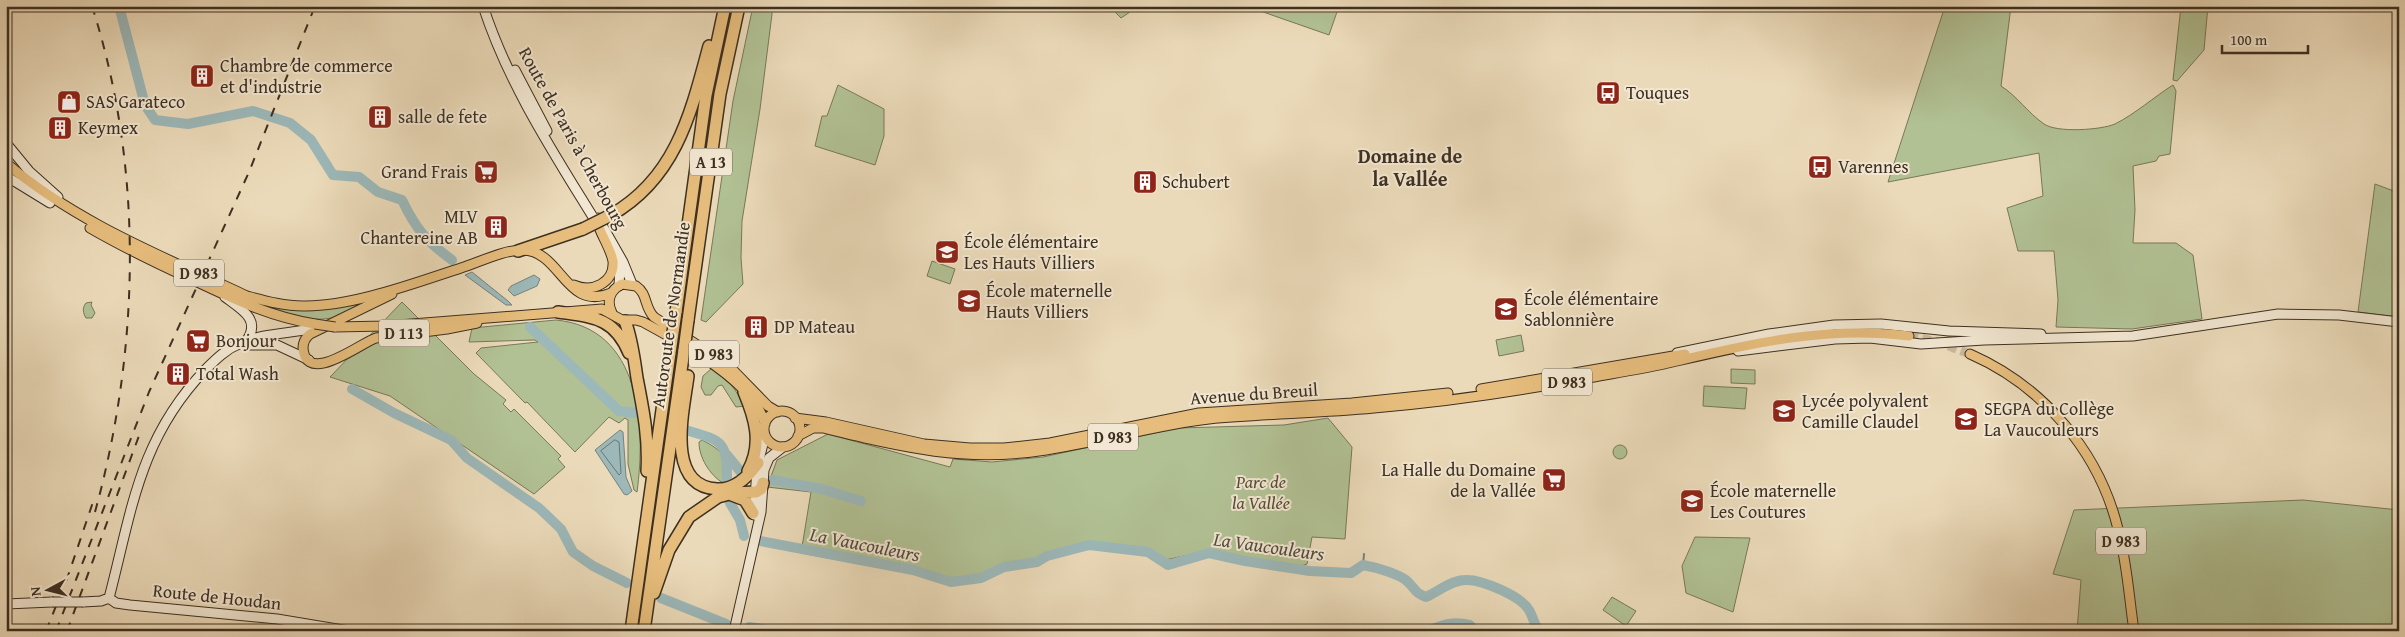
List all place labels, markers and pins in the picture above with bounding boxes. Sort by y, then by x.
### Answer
place label: Chambre de commerce et d'industrie [220,52,393,100]
building icon: Chambre de commerce et d'industrie [189,63,215,89]
place label: Touques [1626,79,1689,106]
bus stop icon: Touques [1595,80,1621,106]
place label: SAS Garateco [86,88,185,115]
shop icon: SAS Garateco [56,89,82,115]
place label: salle de fete [398,103,487,130]
building icon: salle de fete [367,104,393,130]
place label: Keymex [78,114,139,141]
building icon: Keymex [47,115,73,141]
place label: Varennes [1838,153,1909,180]
bus stop icon: Varennes [1807,154,1833,180]
place label: Grand Frais [381,158,468,185]
supermarket icon: Grand Frais [473,159,499,185]
place label: Schubert [1162,168,1231,195]
building icon: Schubert [1132,169,1158,195]
place label: MLV Chantereine AB [360,203,478,251]
building icon: MLV Chantereine AB [483,214,509,240]
place label: École élémentaire Les Hauts Villiers [964,228,1098,276]
school or university icon: École élémentaire Les Hauts Villiers [934,239,960,265]
place label: École maternelle Hauts Villiers [986,277,1112,325]
place label: École élémentaire Sablonnière [1524,285,1658,333]
school or university icon: École maternelle Hauts Villiers [956,288,982,314]
school or university icon: École élémentaire Sablonnière [1493,296,1519,322]
place label: DP Mateau [774,313,855,340]
building icon: DP Mateau [743,314,769,340]
place label: Bonjour [216,327,277,354]
supermarket icon: Bonjour [185,328,211,354]
place label: Total Wash [196,360,279,387]
building icon: Total Wash [165,361,191,387]
place label: Lycée polyvalent Camille Claudel [1802,387,1929,435]
place label: SEGPA du Collège La Vaucouleurs [1984,395,2114,443]
school or university icon: Lycée polyvalent Camille Claudel [1771,398,1797,424]
school or university icon: SEGPA du Collège La Vaucouleurs [1953,406,1979,432]
place label: La Halle du Domaine de la Vallée [1382,456,1536,504]
supermarket icon: La Halle du Domaine de la Vallée [1541,467,1567,493]
place label: École maternelle Les Coutures [1710,477,1836,525]
school or university icon: École maternelle Les Coutures [1679,488,1705,514]

